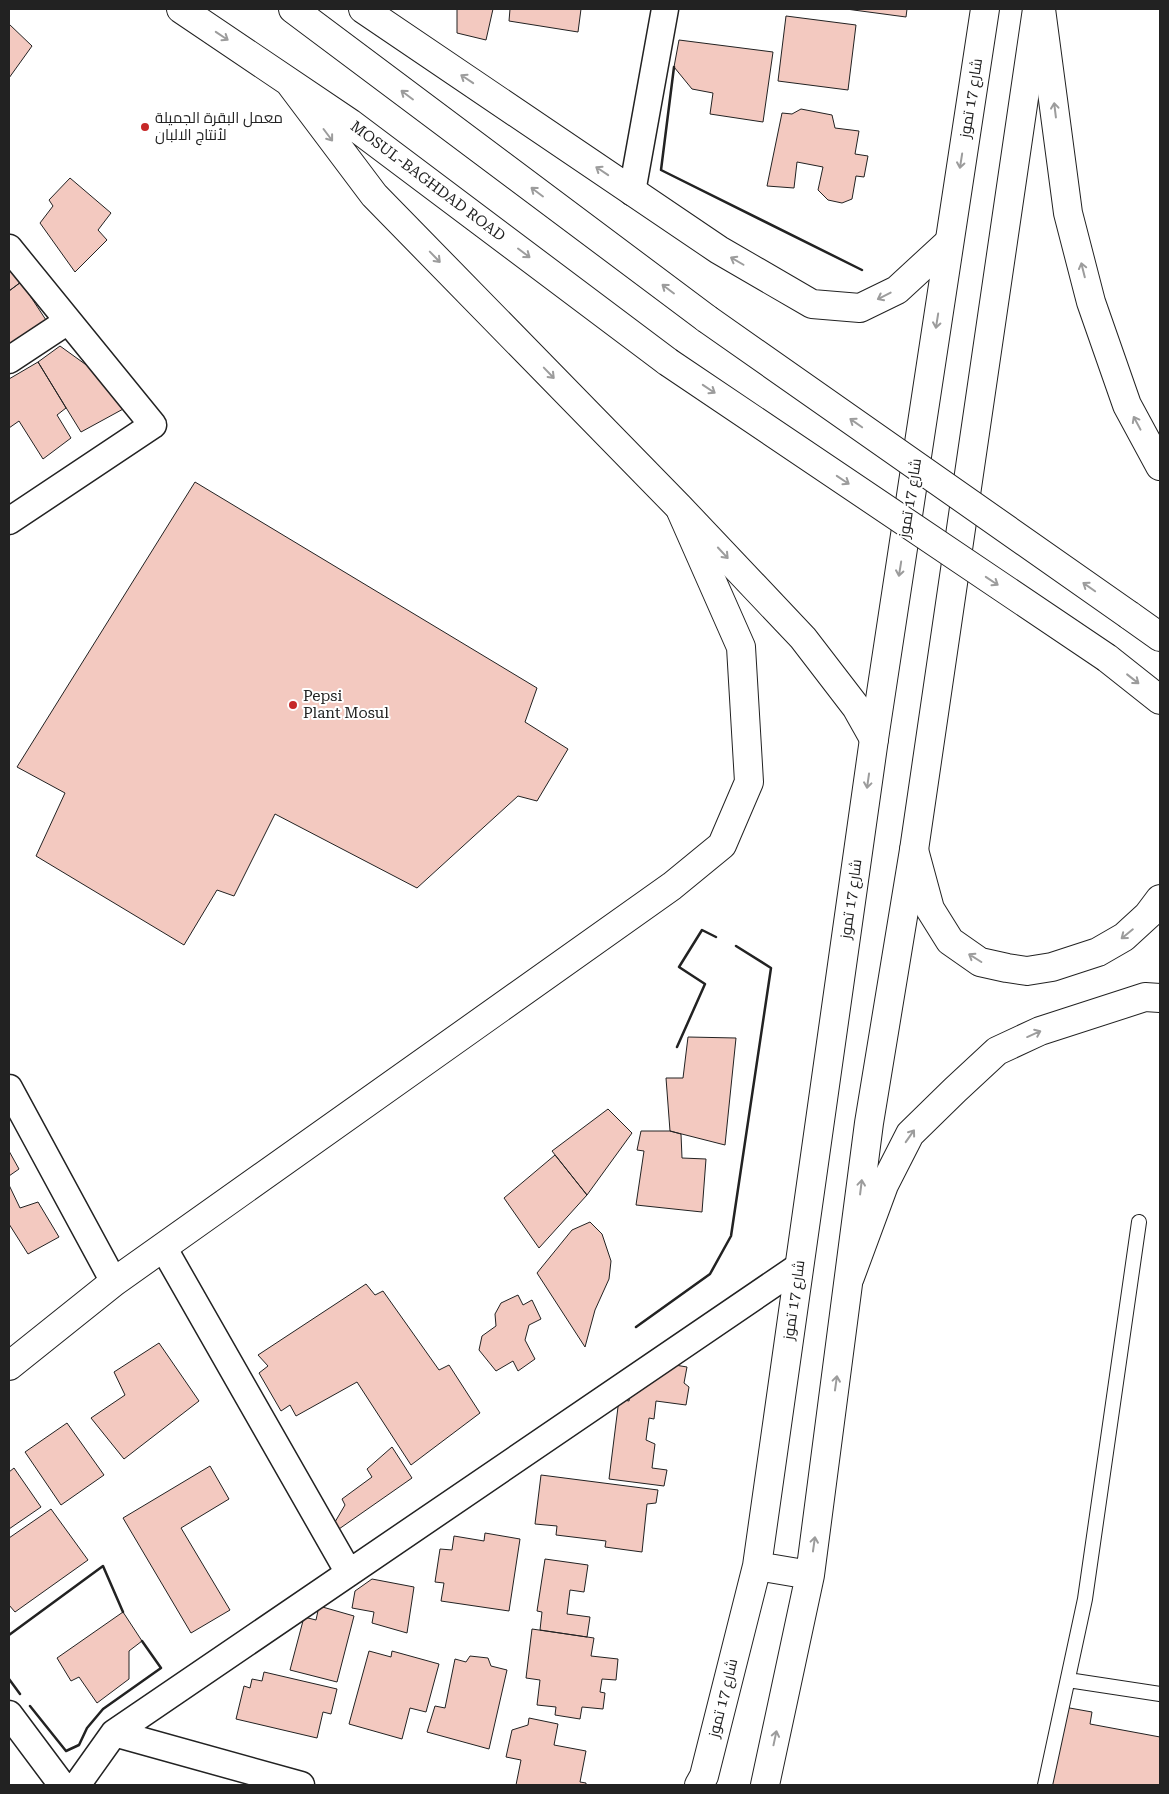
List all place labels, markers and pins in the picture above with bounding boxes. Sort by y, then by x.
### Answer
place label: معمل البقرة الجميلة لأنتاج الالبان [155,109,283,146]
marker: معمل البقرة الجميلة لأنتاج الالبان [139,121,151,133]
place label: Pepsi Plant Mosul [303,687,389,722]
marker: Pepsi Plant Mosul [287,699,299,711]

